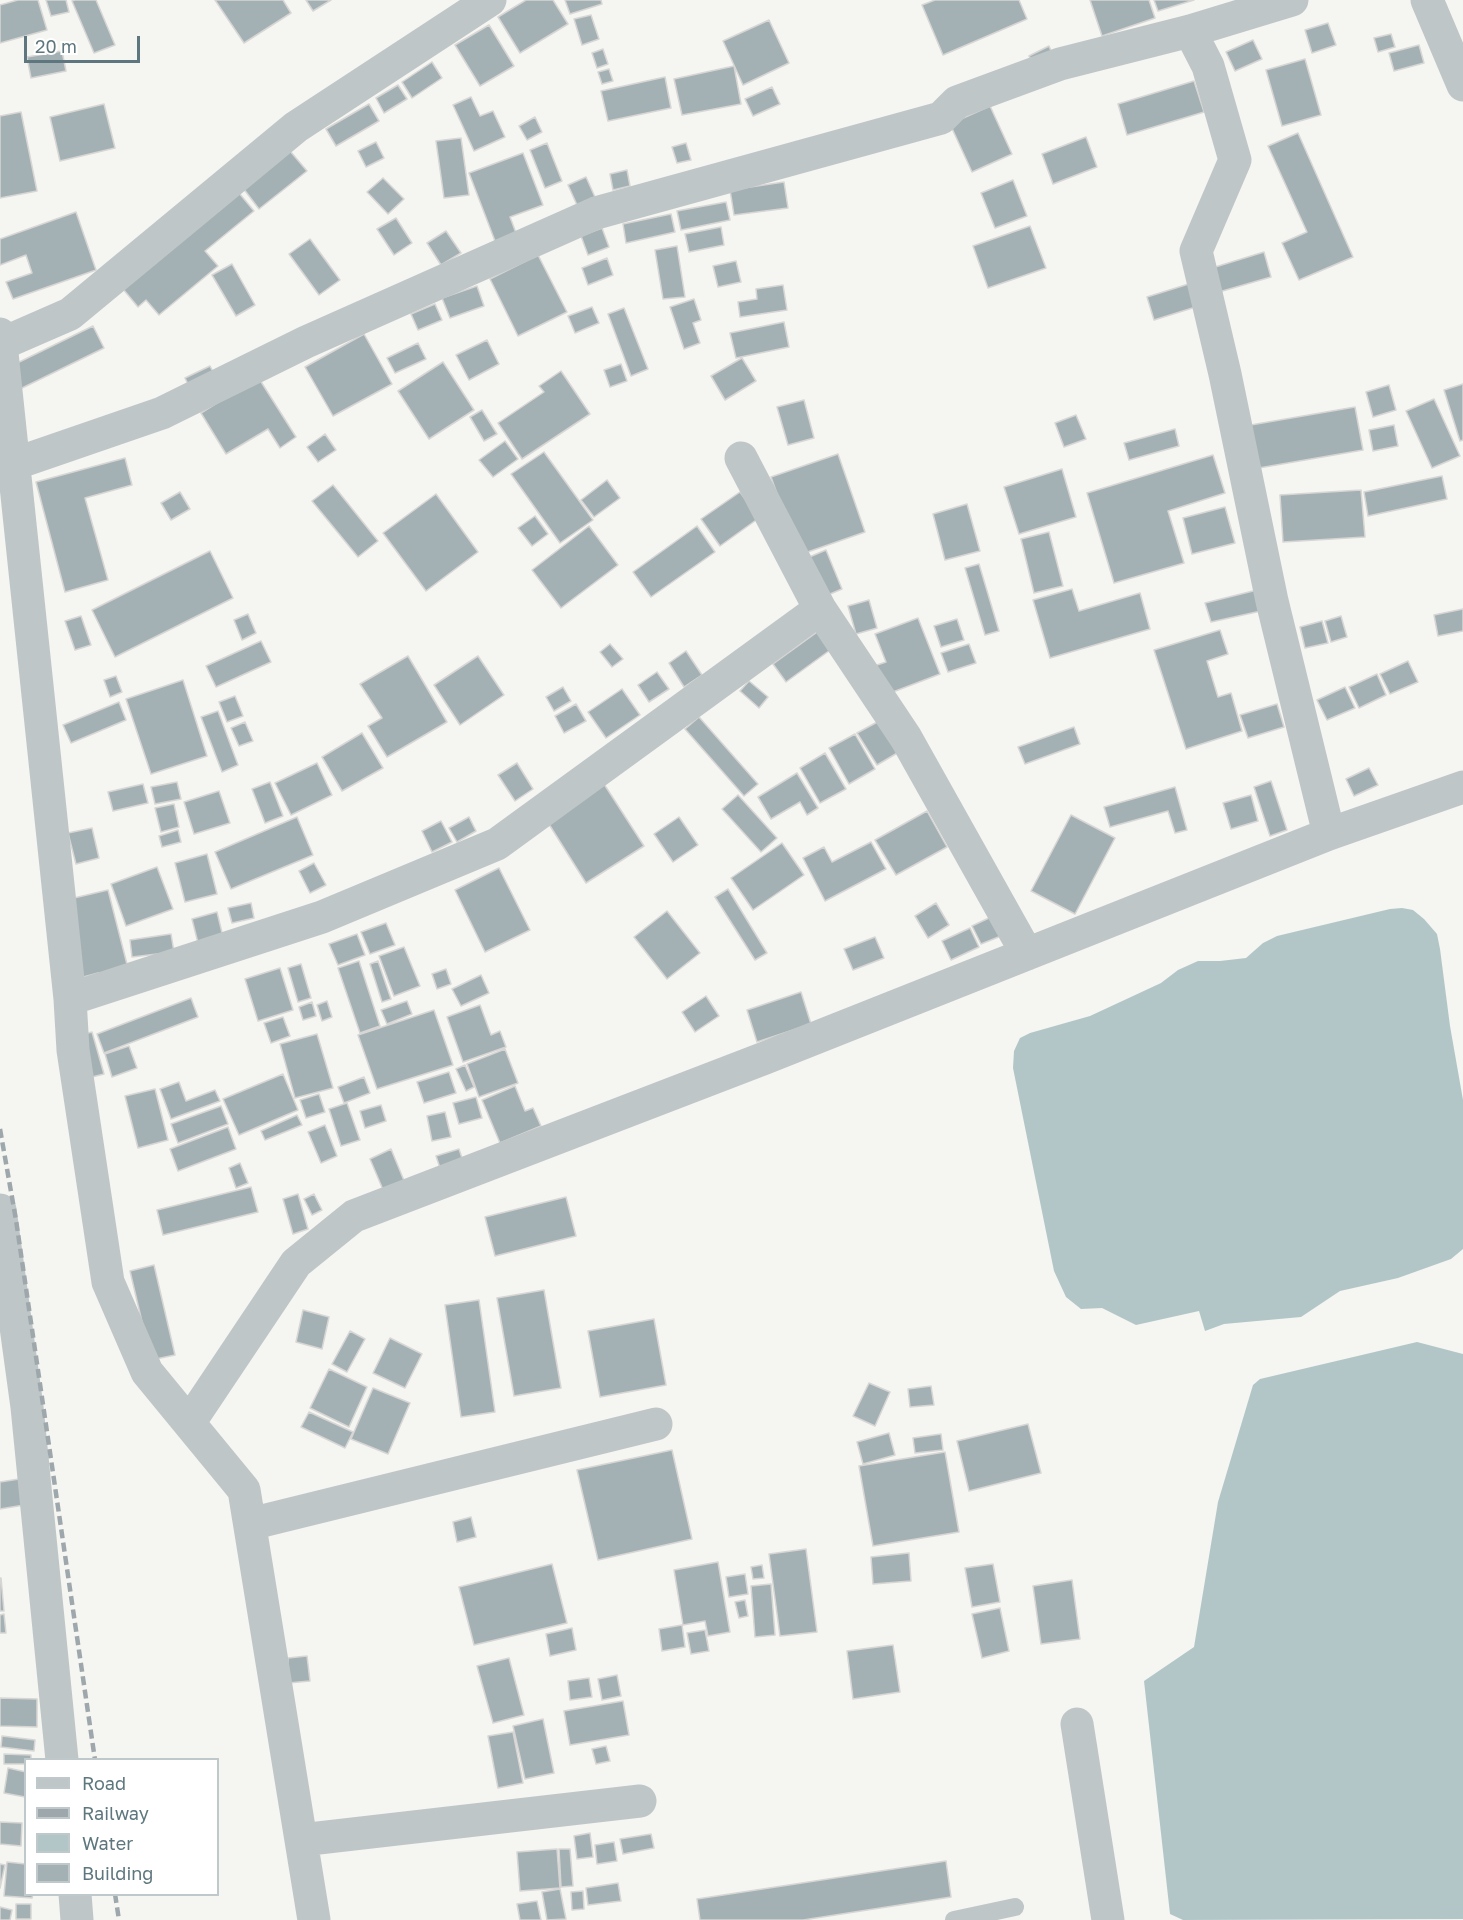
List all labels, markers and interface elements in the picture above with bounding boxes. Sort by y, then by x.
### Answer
scale bar [27,24,142,62]
text: 20 m [35,35,77,57]
legend [24,1758,219,1896]
text: Road [82,1772,126,1794]
text: Railway [82,1802,149,1824]
text: Water [82,1832,133,1854]
text: Building [82,1862,153,1884]

